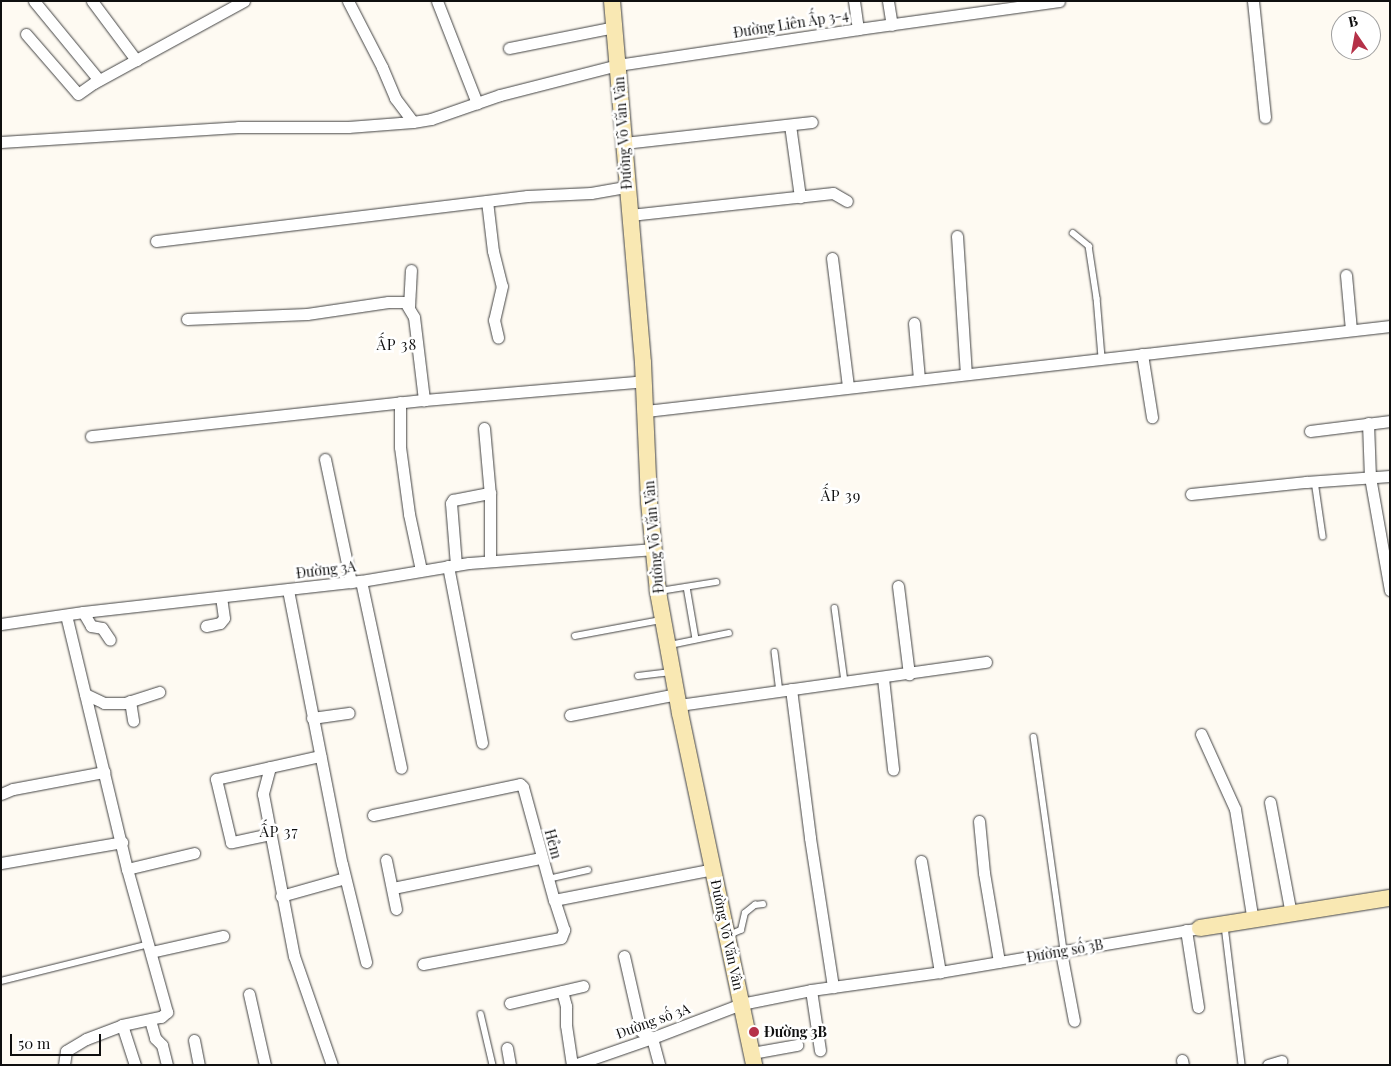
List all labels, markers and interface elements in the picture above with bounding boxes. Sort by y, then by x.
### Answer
street label: Đường Liên Ấp 3-4 [732,7,850,41]
north arrow [1331,10,1381,60]
text: B [1346,11,1360,31]
street label: Đường Võ Văn Vân [611,75,635,191]
district label: ẤP 38 [376,336,418,354]
street label: Đường Võ Văn Vân [641,479,667,595]
district label: ẤP 39 [820,487,862,505]
street label: Đường 3A [295,558,357,582]
district label: ẤP 37 [259,823,299,841]
street label: Hẻm [541,827,565,861]
street label: Đường Võ Văn Vân [707,877,747,993]
street label: Đường số 3B [1025,936,1105,966]
street label: Đường số 3A [614,1000,692,1042]
scale bar [12,1024,104,1056]
place label: Đường 3B [764,1024,827,1040]
marker: Đường 3B [748,1026,760,1038]
text: 50 m [18,1033,50,1053]

